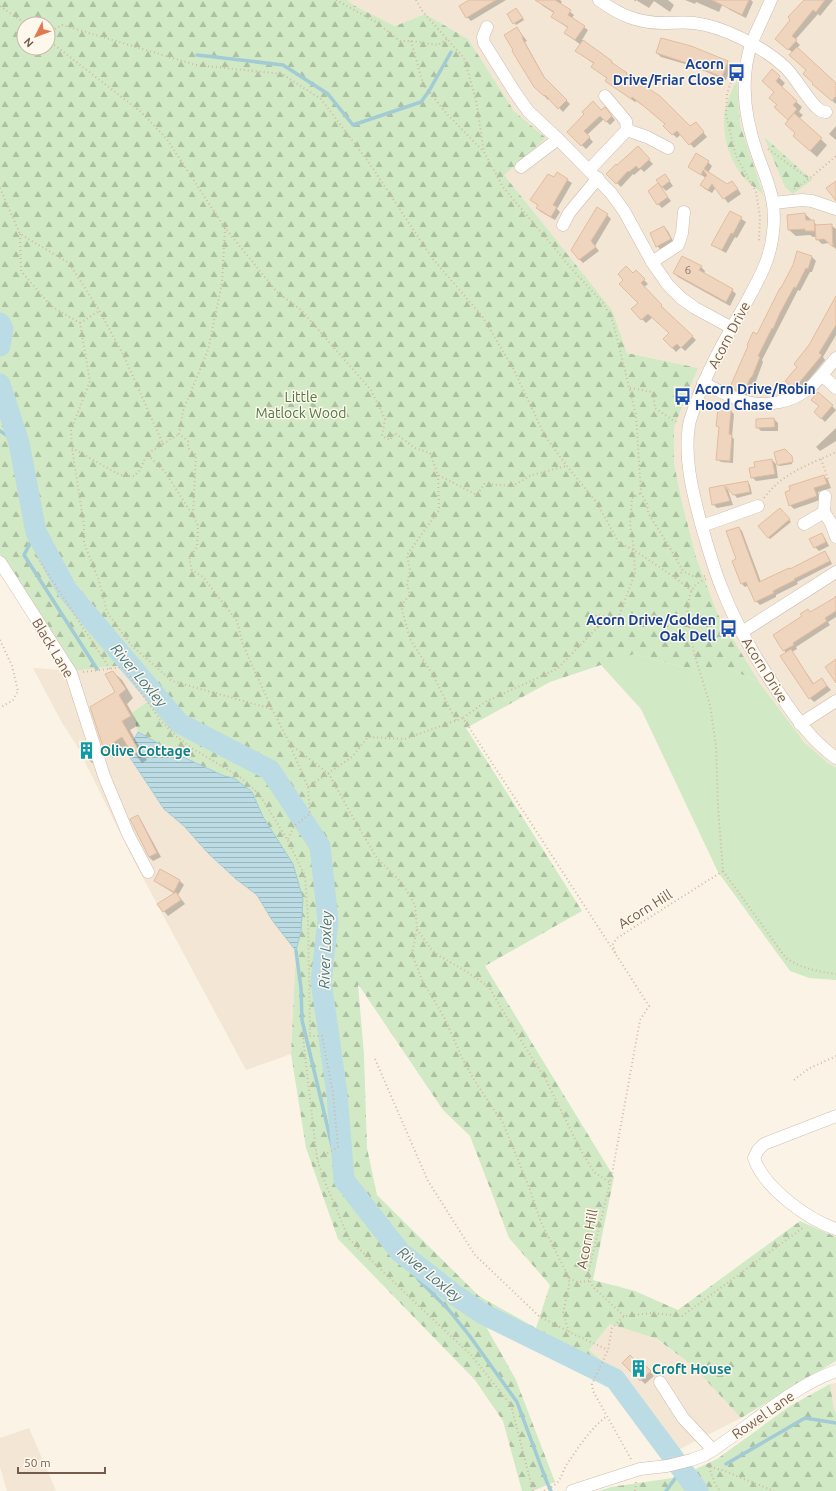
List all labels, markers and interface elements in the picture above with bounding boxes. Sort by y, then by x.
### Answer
north arrow [16,16,56,56]
text: N [21,36,36,50]
place label: Acorn Drive/Friar Close [613,56,724,88]
bus stop icon: Acorn Drive/Friar Close [727,62,747,82]
house number: 6 [685,263,692,276]
street label: Acorn Drive [705,299,753,371]
place label: Acorn Drive/Robin Hood Chase [695,381,816,413]
bus stop icon: Acorn Drive/Robin Hood Chase [672,387,692,407]
park label: Little Matlock Wood [256,389,346,421]
place label: Acorn Drive/Golden Oak Dell [586,612,716,644]
street label: Black Lane [29,615,77,681]
bus stop icon: Acorn Drive/Golden Oak Dell [719,618,739,638]
street label: Acorn Drive [739,635,791,705]
water label: River Loxley [108,640,171,711]
building icon: Olive Cottage [77,741,97,761]
place label: Olive Cottage [100,743,191,759]
street label: Acorn Hill [615,886,675,932]
water label: River Loxley [315,910,335,989]
street label: Acorn Hill [573,1207,601,1270]
water label: River Loxley [395,1243,466,1306]
building icon: Croft House [629,1359,649,1379]
place label: Croft House [652,1361,732,1377]
street label: Rowel Lane [729,1388,797,1442]
scale bar [18,1449,105,1475]
text: 50 m [24,1456,51,1469]

